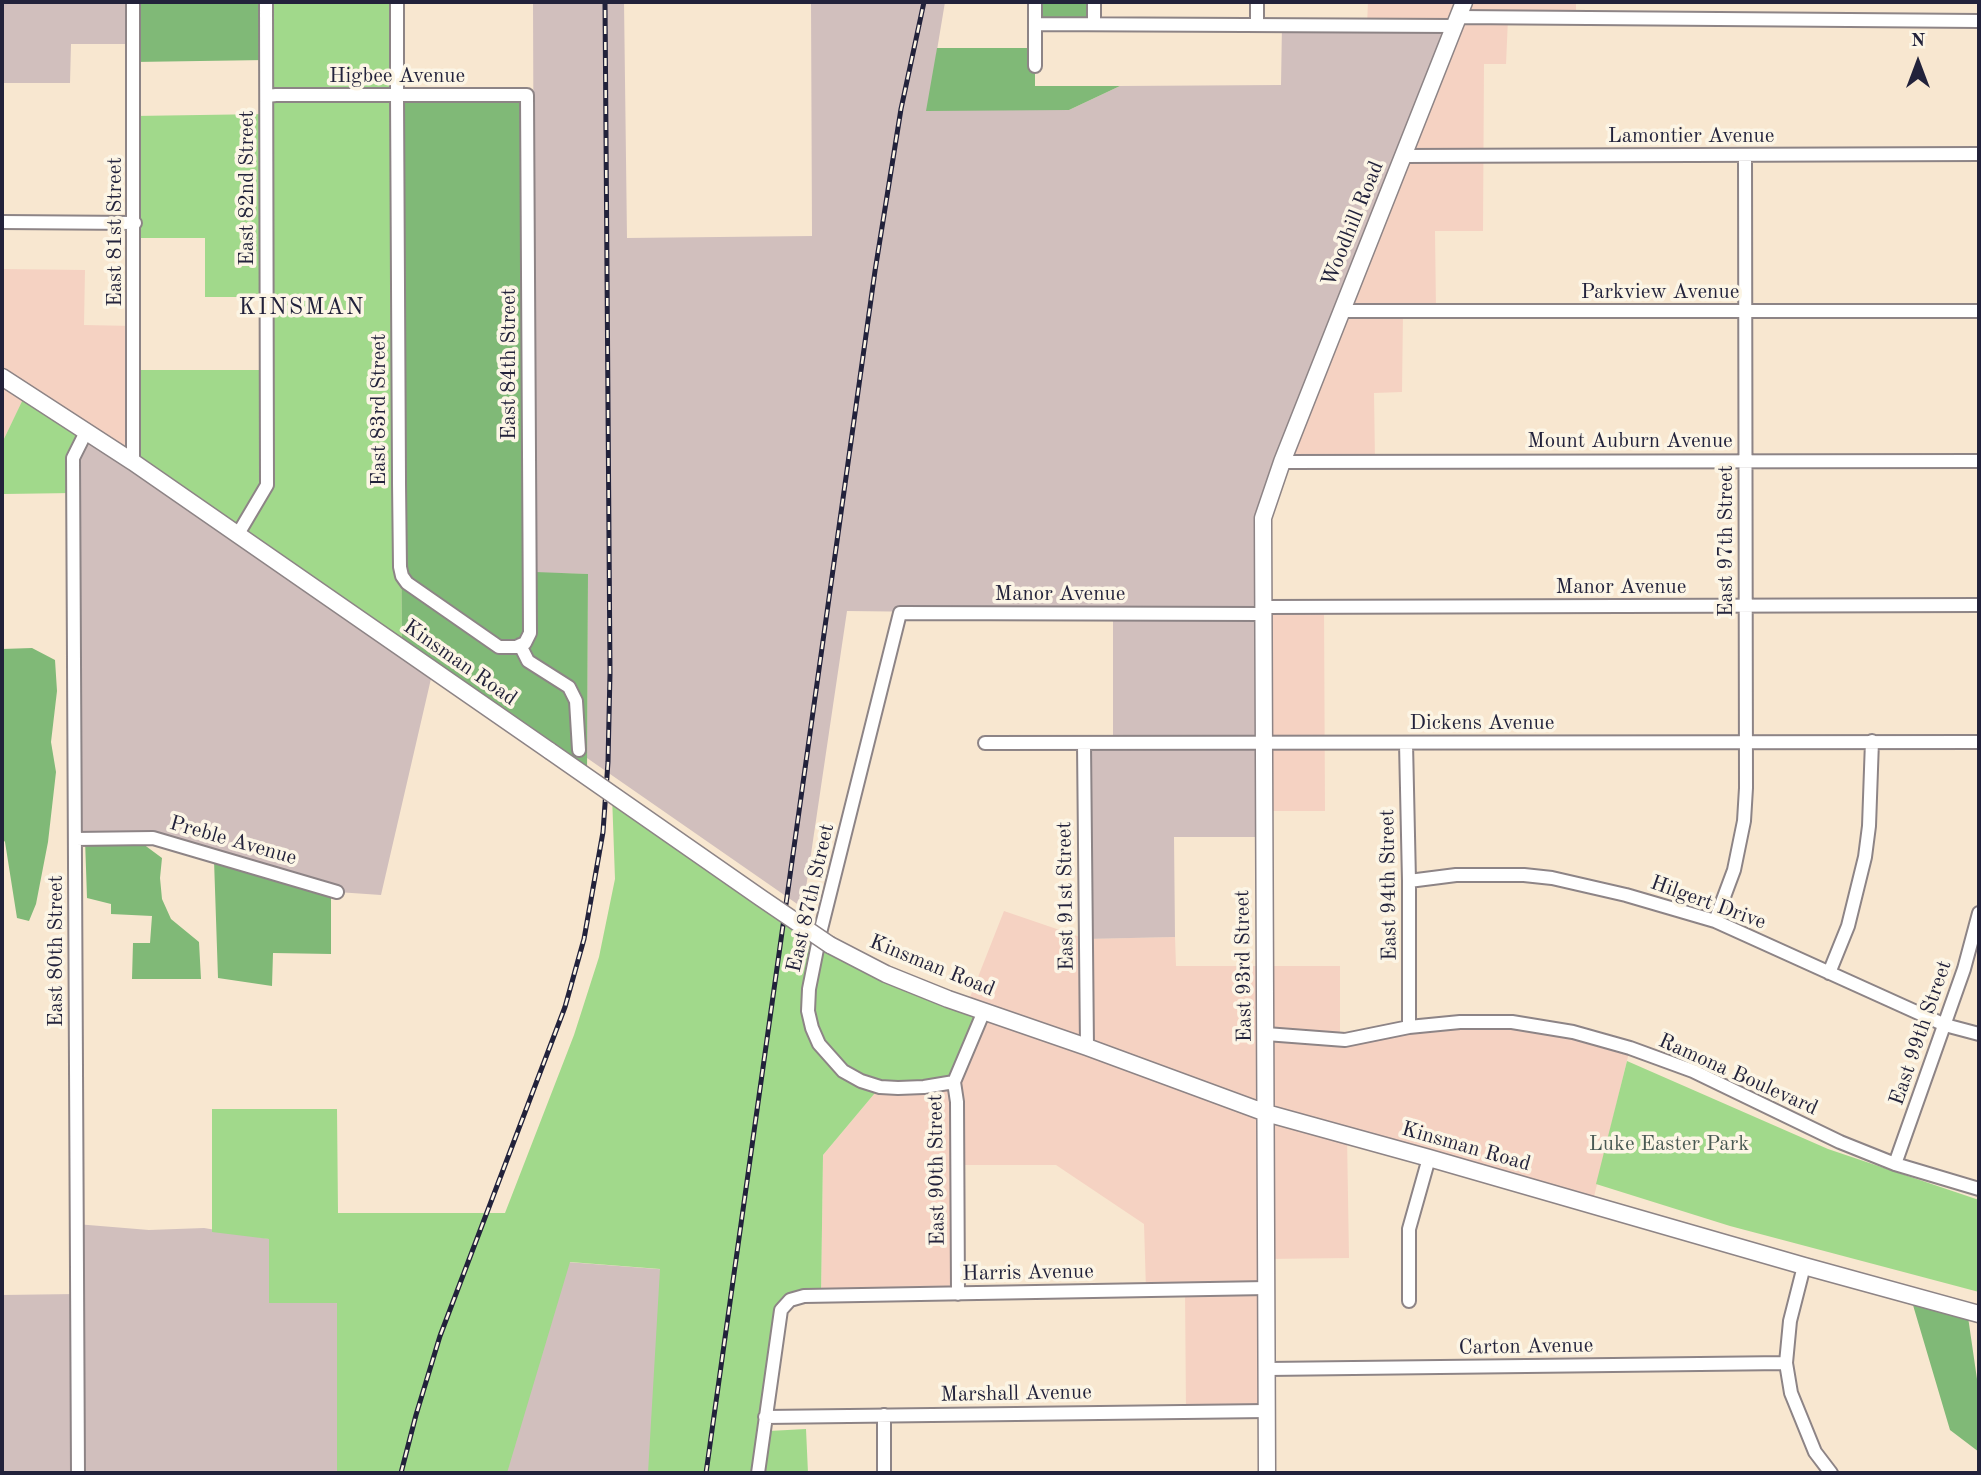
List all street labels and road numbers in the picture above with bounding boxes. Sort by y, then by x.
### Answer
street label: Higbee Avenue [329,63,465,89]
street label: East 82nd Street [234,110,260,266]
street label: Lamontier Avenue [1608,123,1774,149]
street label: East 81st Street [102,157,128,307]
street label: Woodhill Road [1316,157,1390,291]
street label: Parkview Avenue [1581,279,1739,305]
street label: East 84th Street [496,288,522,440]
street label: East 83rd Street [366,334,392,486]
street label: Mount Auburn Avenue [1527,428,1733,454]
street label: East 97th Street [1713,465,1739,617]
street label: Manor Avenue [1556,574,1686,600]
street label: Manor Avenue [995,581,1125,607]
street label: Kinsman Road [398,615,522,711]
street label: Dickens Avenue [1410,710,1554,736]
street label: East 94th Street [1375,809,1403,961]
street label: Preble Avenue [166,811,300,871]
street label: East 87th Street [782,821,840,975]
street label: East 91st Street [1052,821,1080,971]
street label: Hilgert Drive [1647,870,1769,936]
street label: East 80th Street [43,875,69,1027]
street label: East 93rd Street [1230,889,1258,1043]
street label: Kinsman Road [866,929,998,1003]
street label: East 99th Street [1884,957,1958,1109]
street label: Ramona Boulevard [1654,1029,1822,1121]
street label: East 90th Street [923,1094,951,1246]
street label: Kinsman Road [1399,1117,1533,1177]
street label: Harris Avenue [962,1259,1094,1287]
street label: Carton Avenue [1458,1333,1594,1361]
street label: Marshall Avenue [940,1380,1092,1408]

